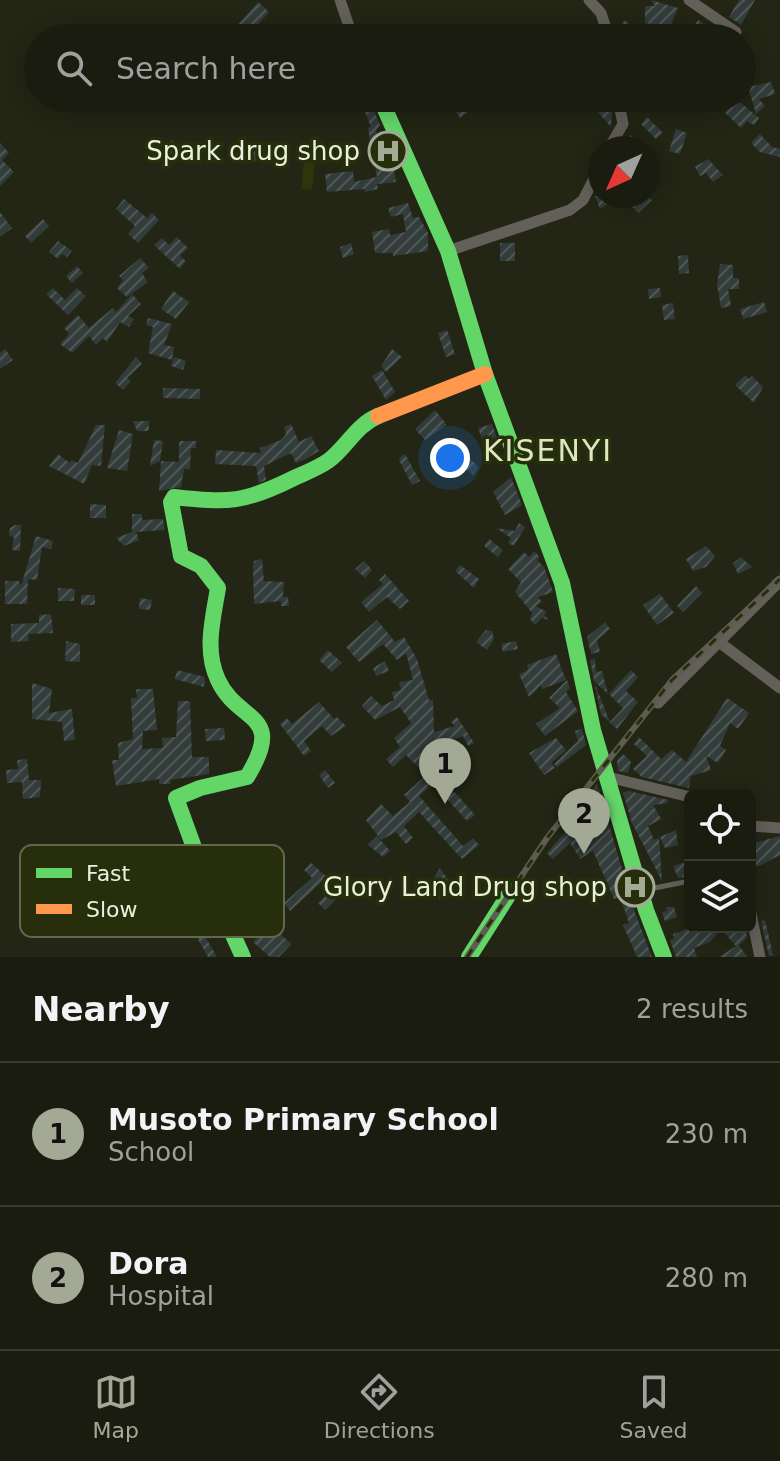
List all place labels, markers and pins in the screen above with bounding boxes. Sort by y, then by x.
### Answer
hospital icon: Spark drug shop [367,130,409,172]
place label: Spark drug shop [146,136,360,166]
pin: 1 [419,738,471,804]
pin: 2 [558,788,610,854]
hospital icon: Glory Land Drug shop [614,866,656,908]
place label: Glory Land Drug shop [323,872,607,902]

